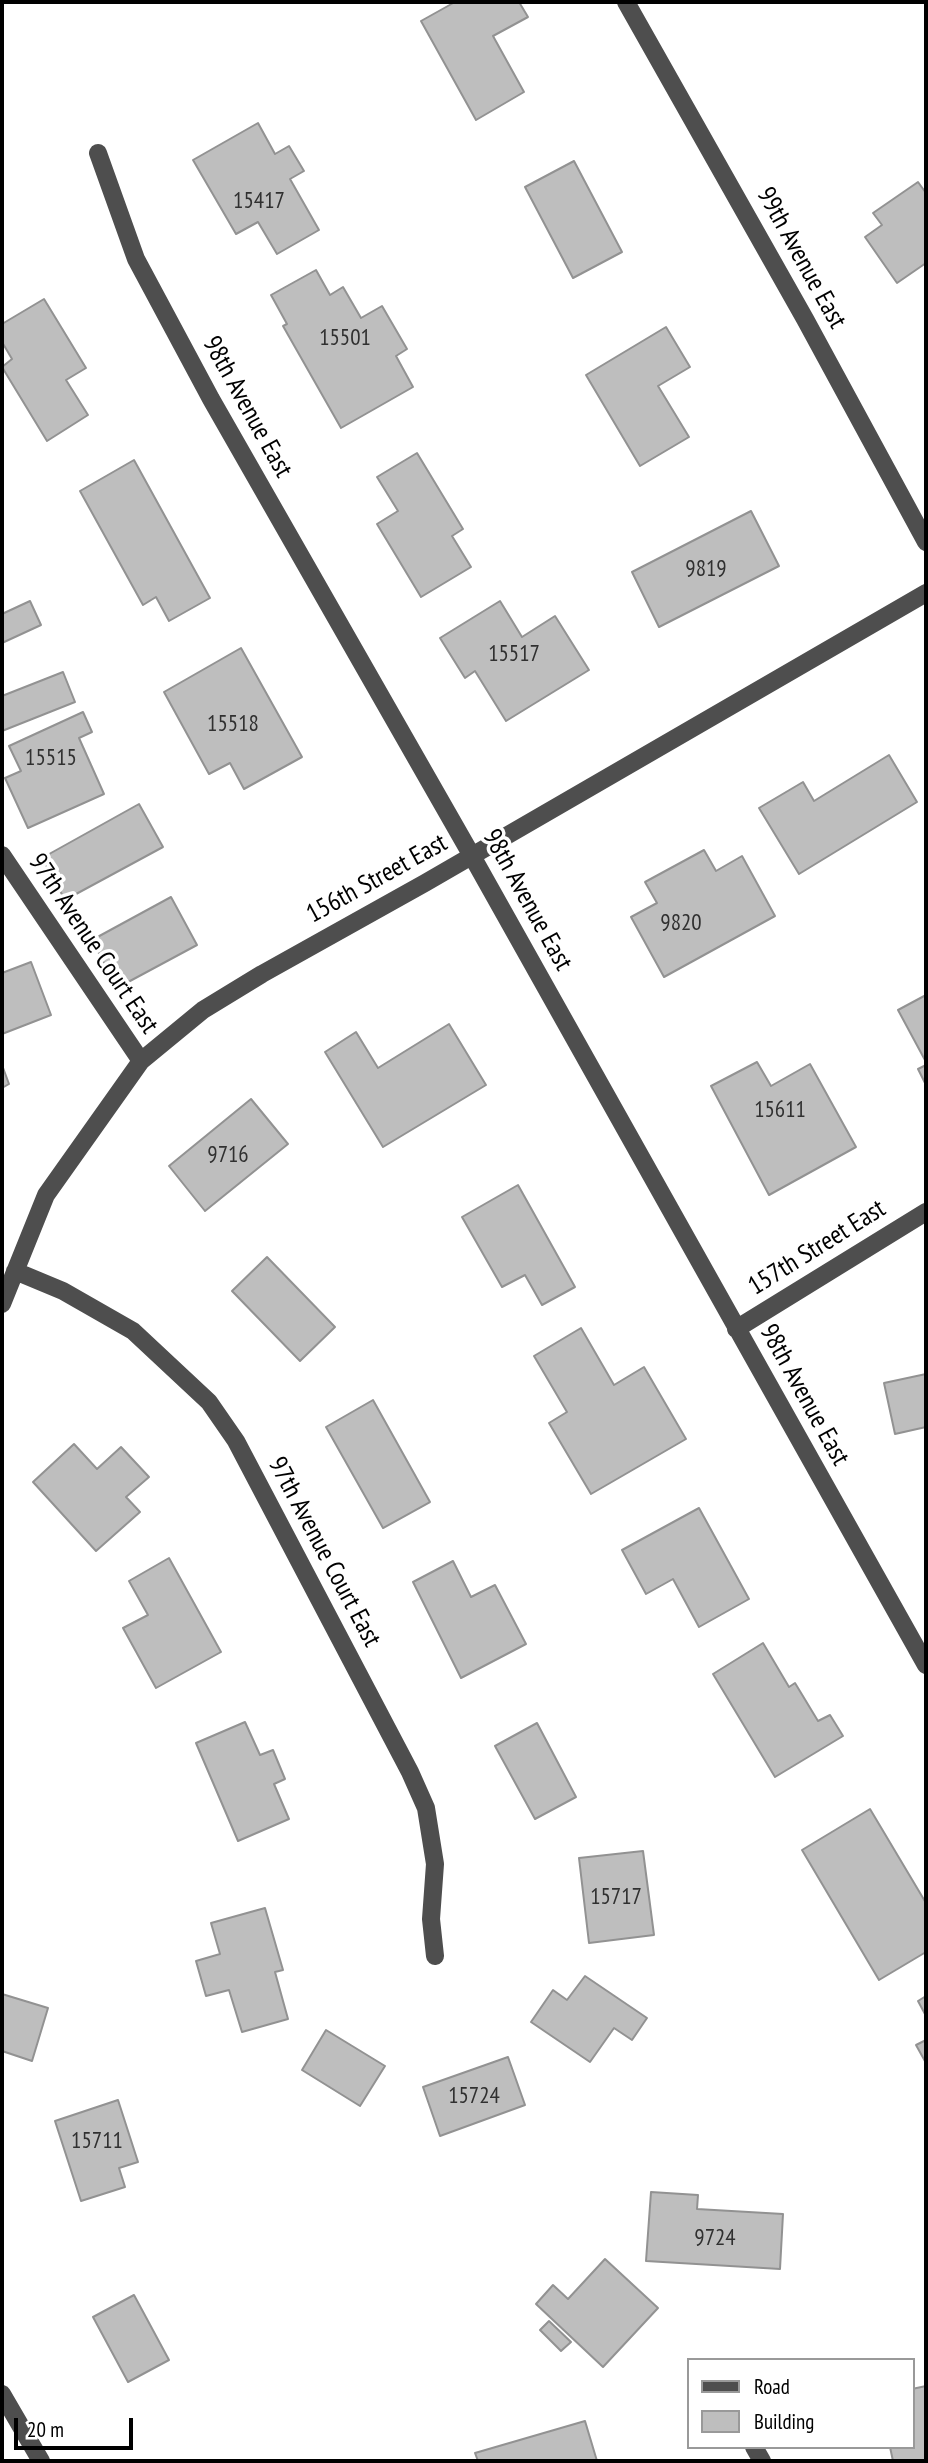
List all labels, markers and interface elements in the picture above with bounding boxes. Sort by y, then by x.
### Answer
street label: 99th Avenue East [749,182,853,334]
house number: 15417 [233,187,285,215]
house number: 15501 [319,324,371,352]
street label: 98th Avenue East [195,331,299,483]
house number: 9819 [685,555,727,583]
house number: 15517 [488,640,540,668]
house number: 15518 [207,710,259,738]
house number: 15515 [25,744,77,772]
street label: 98th Avenue East [475,824,579,976]
street label: 156th Street East [301,828,453,930]
street label: 97th Avenue Court East [21,848,165,1040]
house number: 9820 [660,909,702,937]
house number: 15611 [754,1096,806,1124]
house number: 9716 [207,1141,249,1169]
street label: 157th Street East [743,1193,891,1303]
street label: 98th Avenue East [752,1319,856,1471]
street label: 97th Avenue Court East [261,1452,387,1652]
house number: 15717 [590,1883,642,1911]
house number: 15724 [448,2082,500,2110]
house number: 15711 [71,2127,123,2155]
house number: 9724 [694,2224,736,2252]
legend [687,2358,914,2449]
text: Road [754,2373,790,2400]
scale bar [18,2404,136,2448]
text: Building [754,2408,814,2435]
text: 20 m [27,2416,64,2443]

